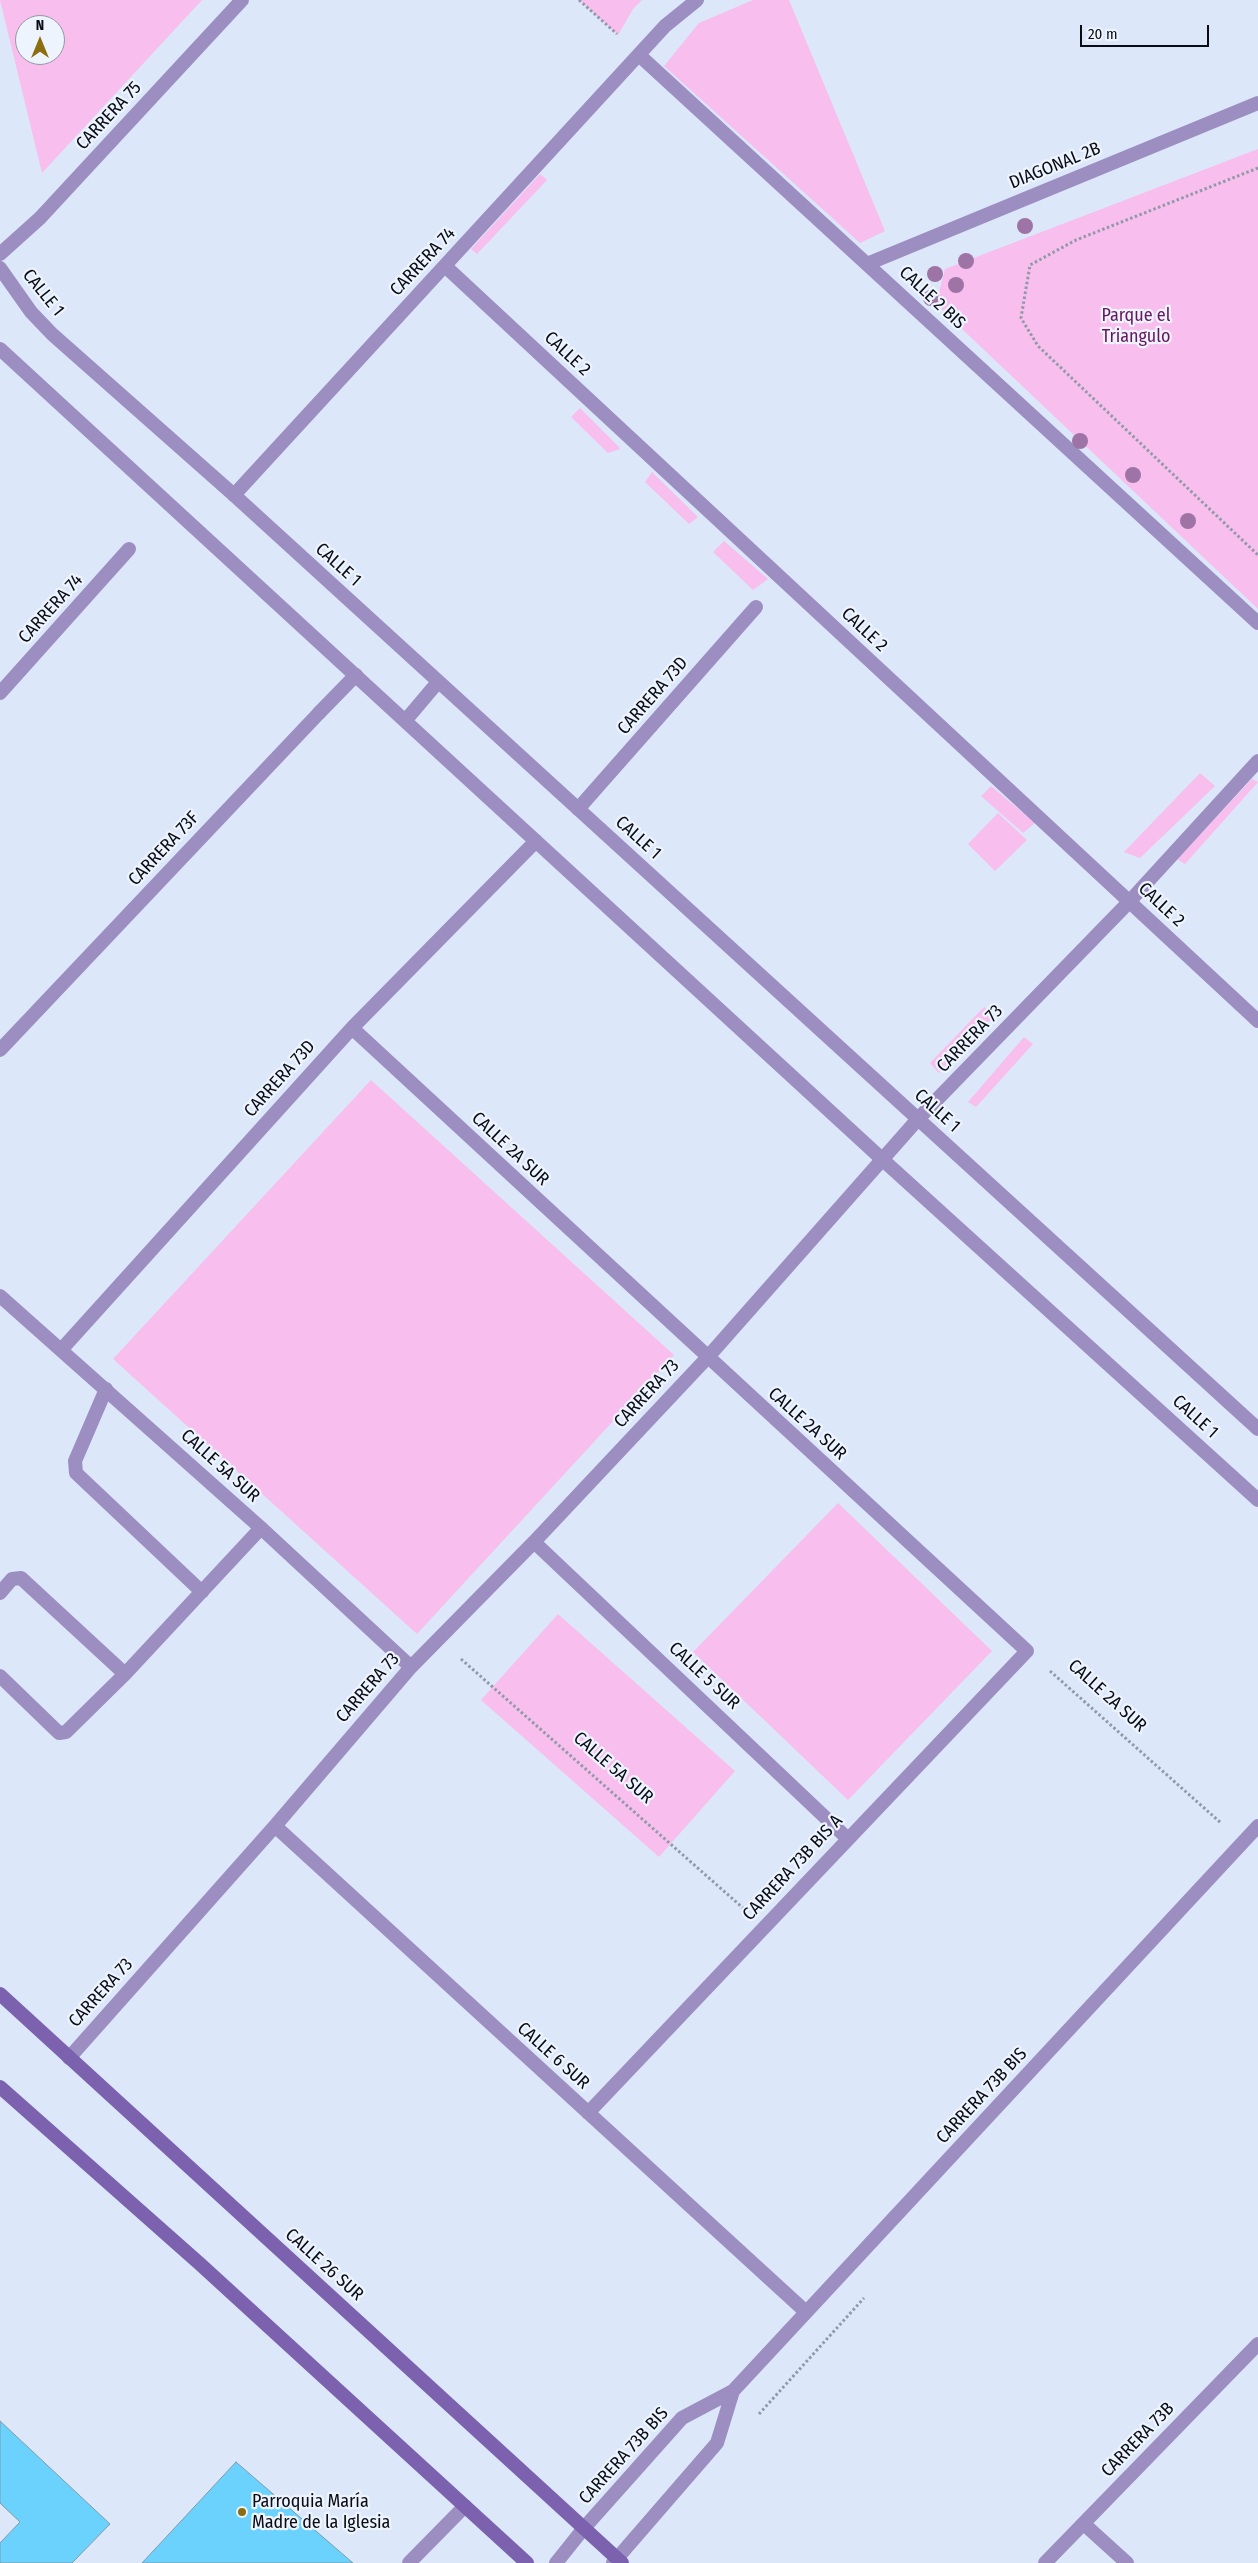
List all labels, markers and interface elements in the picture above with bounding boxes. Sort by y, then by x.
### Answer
north arrow [15,15,65,65]
scale bar [1083,15,1212,47]
text: N [36,17,44,34]
text: 20 m [1088,25,1118,43]
street label: CARRERA 75 [72,77,146,155]
street label: DIAGONAL 2B [1006,138,1104,194]
street label: CARRERA 74 [386,223,460,301]
street label: CALLE 2 BIS [894,262,970,334]
street label: CALLE 1 [18,265,68,321]
park label: Parque el Triangulo [1102,305,1170,348]
street label: CALLE 2 [539,327,595,381]
street label: CALLE 1 [311,539,365,591]
street label: CARRERA 74 [14,570,88,648]
street label: CALLE 2 [836,603,892,657]
street label: CARRERA 73D [613,653,693,739]
street label: CARRERA 73F [124,807,204,891]
street label: CALLE 1 [611,812,665,864]
street label: CALLE 2 [1133,878,1189,932]
street label: CARRERA 73 [933,1001,1007,1077]
street label: CARRERA 73D [240,1036,320,1122]
street label: CALLE 1 [910,1085,964,1137]
street label: CALLE 2A SUR [467,1108,553,1190]
street label: CARRERA 73 [610,1355,684,1433]
street label: CALLE 2A SUR [763,1383,851,1465]
street label: CALLE 1 [1168,1391,1222,1443]
street label: CALLE 5A SUR [176,1425,264,1507]
street label: CALLE 5 SUR [664,1638,744,1714]
street label: CARRERA 73 [332,1649,404,1727]
street label: CALLE 2A SUR [1063,1655,1151,1737]
street label: CALLE 5A SUR [569,1728,657,1808]
street label: CARRERA 73B BIS A [738,1811,848,1925]
street label: CARRERA 73 [64,1954,138,2032]
street label: CALLE 6 SUR [512,2018,594,2094]
street label: CARRERA 73B BIS [932,2044,1032,2148]
street label: CALLE 26 SUR [280,2224,368,2306]
street label: CARRERA 73B [1097,2398,1179,2482]
street label: CARRERA 73B BIS [575,2403,673,2509]
place label: Parroquia María Madre de la Iglesia [252,2491,390,2534]
marker: Parroquia María Madre de la Iglesia [236,2506,248,2518]

